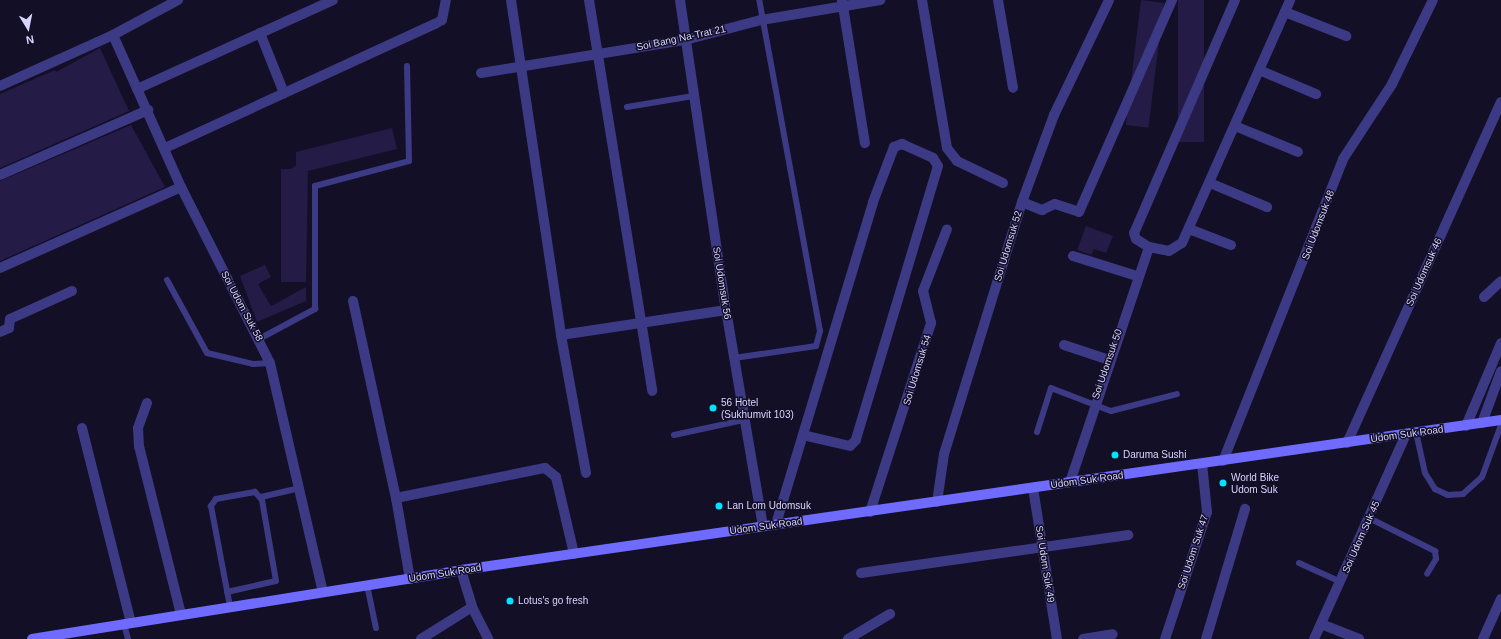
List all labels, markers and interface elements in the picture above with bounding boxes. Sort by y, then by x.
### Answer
north arrow [8,8,48,48]
street label: Soi Bang Na-Trat 21 [635,23,727,53]
text: N [25,33,35,46]
street label: Soi Udomsuk 48 [1299,189,1337,261]
street label: Soi Udomsuk 52 [992,209,1024,283]
street label: Soi Udomsuk 46 [1404,236,1444,308]
street label: Soi Udomsuk 56 [710,246,734,320]
street label: Soi Udom Suk 58 [218,269,266,343]
street label: Soi Udomsuk 50 [1089,327,1125,401]
street label: Soi Udomsuk 54 [901,333,933,407]
place label: 56 Hotel (Sukhumvit 103) [721,396,794,420]
marker: 56 Hotel (Sukhumvit 103) [708,403,718,413]
street label: Udom Suk Road [1370,423,1444,445]
place label: Daruma Sushi [1123,449,1186,461]
marker: Daruma Sushi [1110,450,1120,460]
street label: Udom Suk Road [1050,469,1124,491]
place label: World Bike Udom Suk [1231,471,1279,494]
marker: World Bike Udom Suk [1218,478,1228,488]
street label: Soi Udom Suk 45 [1340,499,1382,575]
place label: Lan Lom Udomsuk [727,500,811,512]
marker: Lan Lom Udomsuk [714,501,724,511]
street label: Soi Udom Suk 47 [1175,513,1211,591]
street label: Udom Suk Road [729,515,803,537]
street label: Soi Udom Suk 49 [1033,525,1057,603]
street label: Udom Suk Road [408,561,482,585]
place label: Lotus's go fresh [518,595,588,607]
marker: Lotus's go fresh [505,596,515,606]

